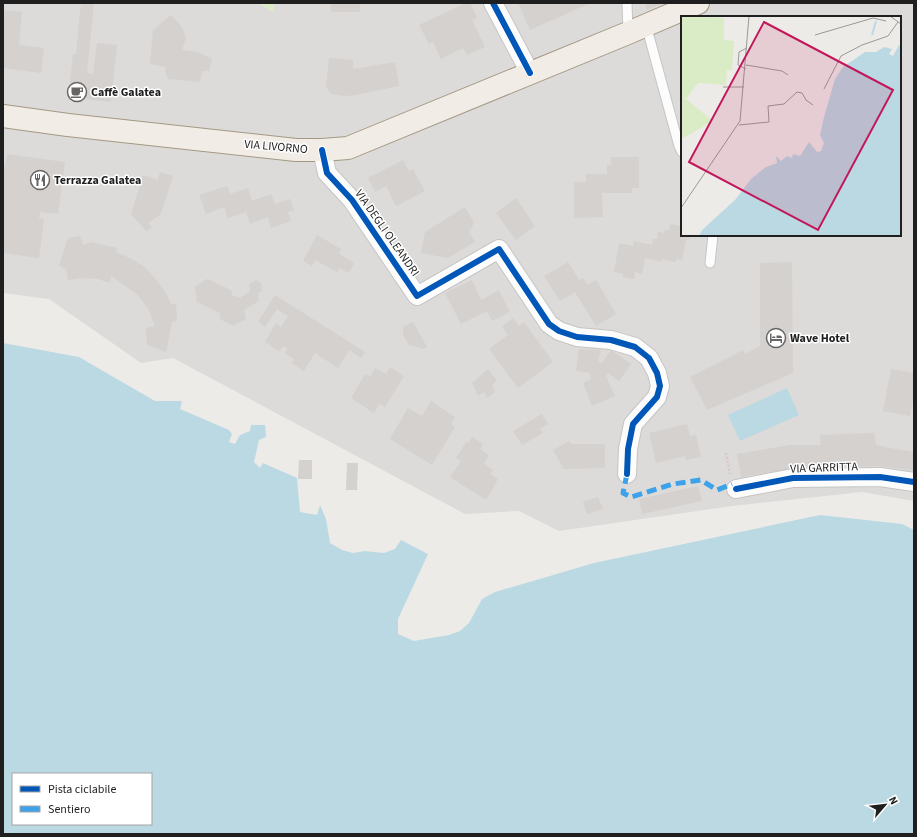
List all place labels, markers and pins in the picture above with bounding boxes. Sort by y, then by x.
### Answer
cafe icon: Caffè Galatea [66,81,88,103]
place label: Caffè Galatea [91,84,161,101]
restaurant icon: Terrazza Galatea [29,169,51,191]
place label: Terrazza Galatea [54,172,141,189]
hotel icon: Wave Hotel [765,327,787,349]
place label: Wave Hotel [790,330,850,347]

